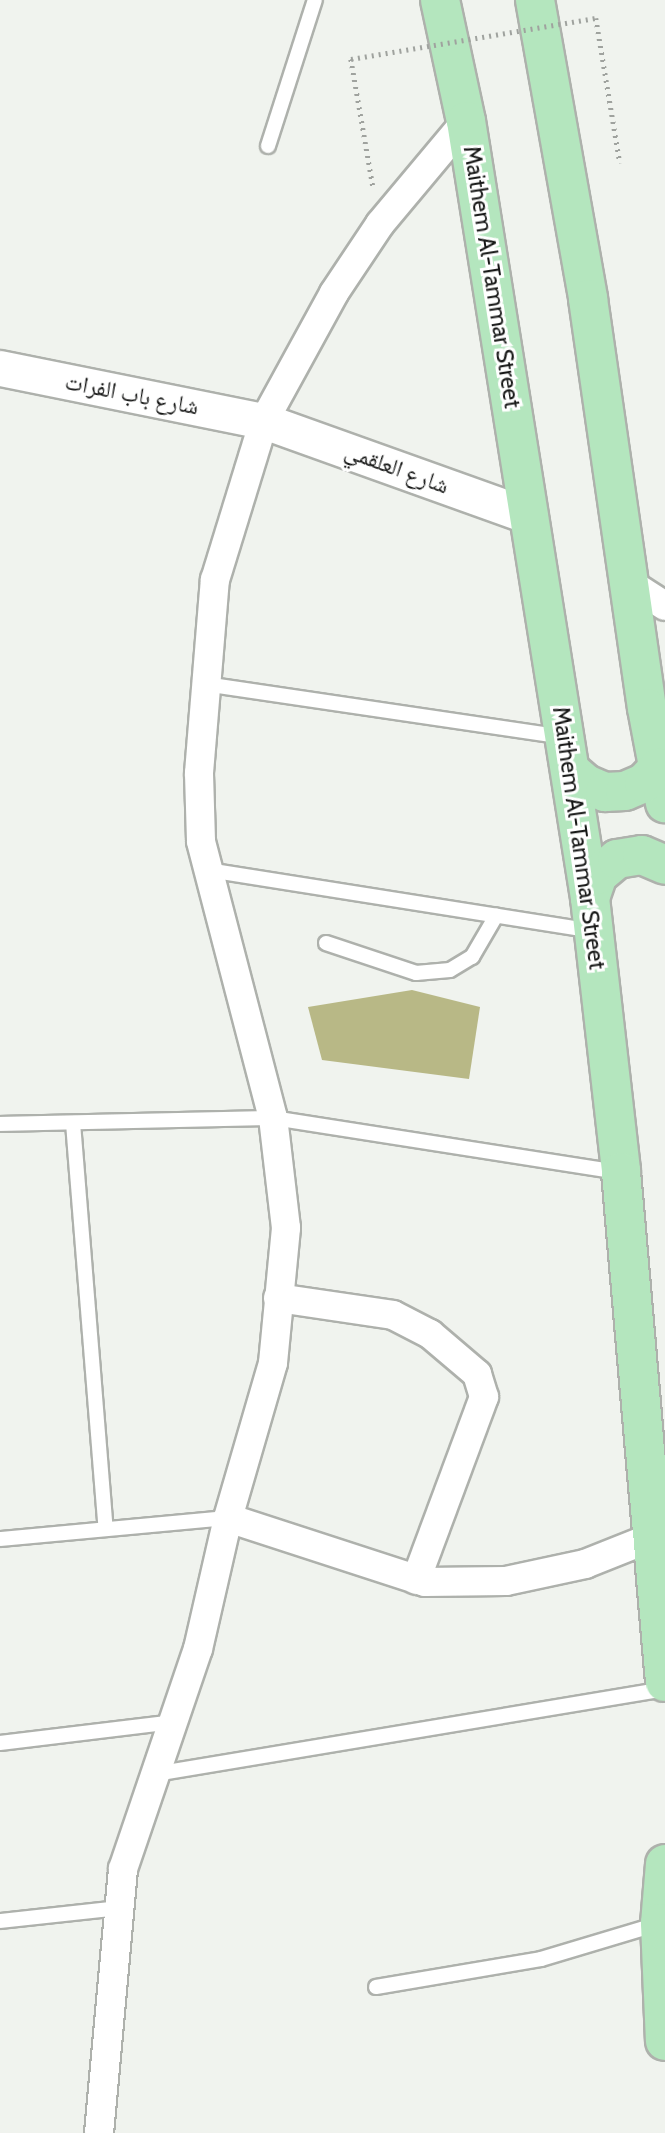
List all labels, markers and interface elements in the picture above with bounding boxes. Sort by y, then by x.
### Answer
street label: Maithem Al-Tammar Street [458,144,526,410]
street label: شارع باب الفرات [63,368,201,420]
street label: شارع العلقمي [341,436,453,500]
street label: Maithem Al-Tammar Street [547,705,611,971]

